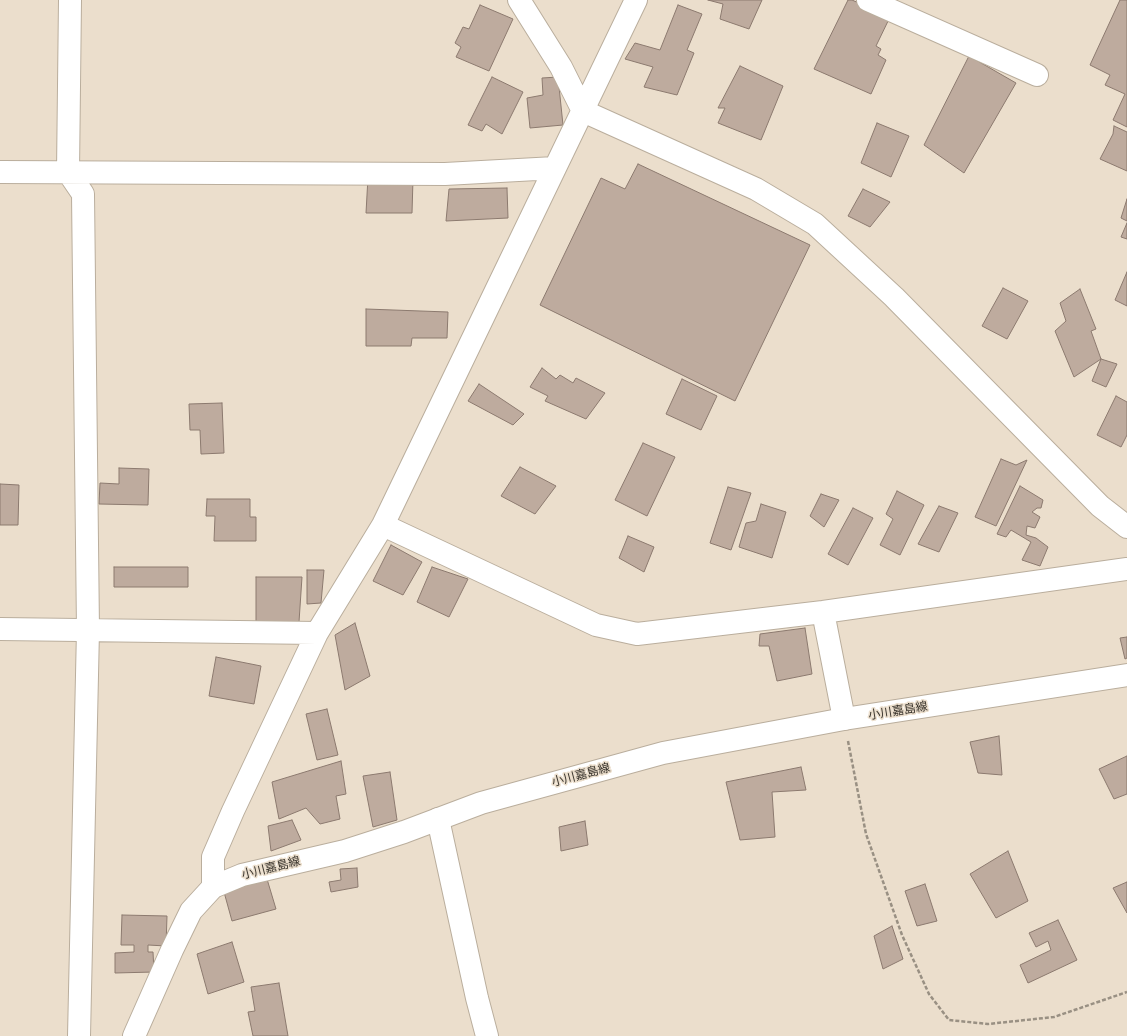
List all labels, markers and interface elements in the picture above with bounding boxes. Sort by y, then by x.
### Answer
street label: 小川嘉島線 [867,699,929,723]
street label: 小川嘉島線 [550,760,612,790]
street label: 小川嘉島線 [240,854,302,882]

